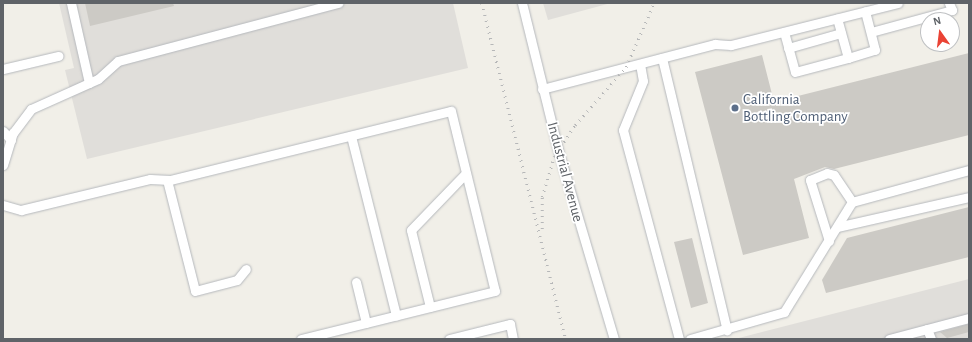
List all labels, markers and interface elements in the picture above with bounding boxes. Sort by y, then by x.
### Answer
north arrow [920,12,960,52]
text: N [932,15,942,27]
place label: California Bottling Company [743,90,848,125]
marker: California Bottling Company [730,103,740,113]
street label: Industrial Avenue [543,120,587,224]

